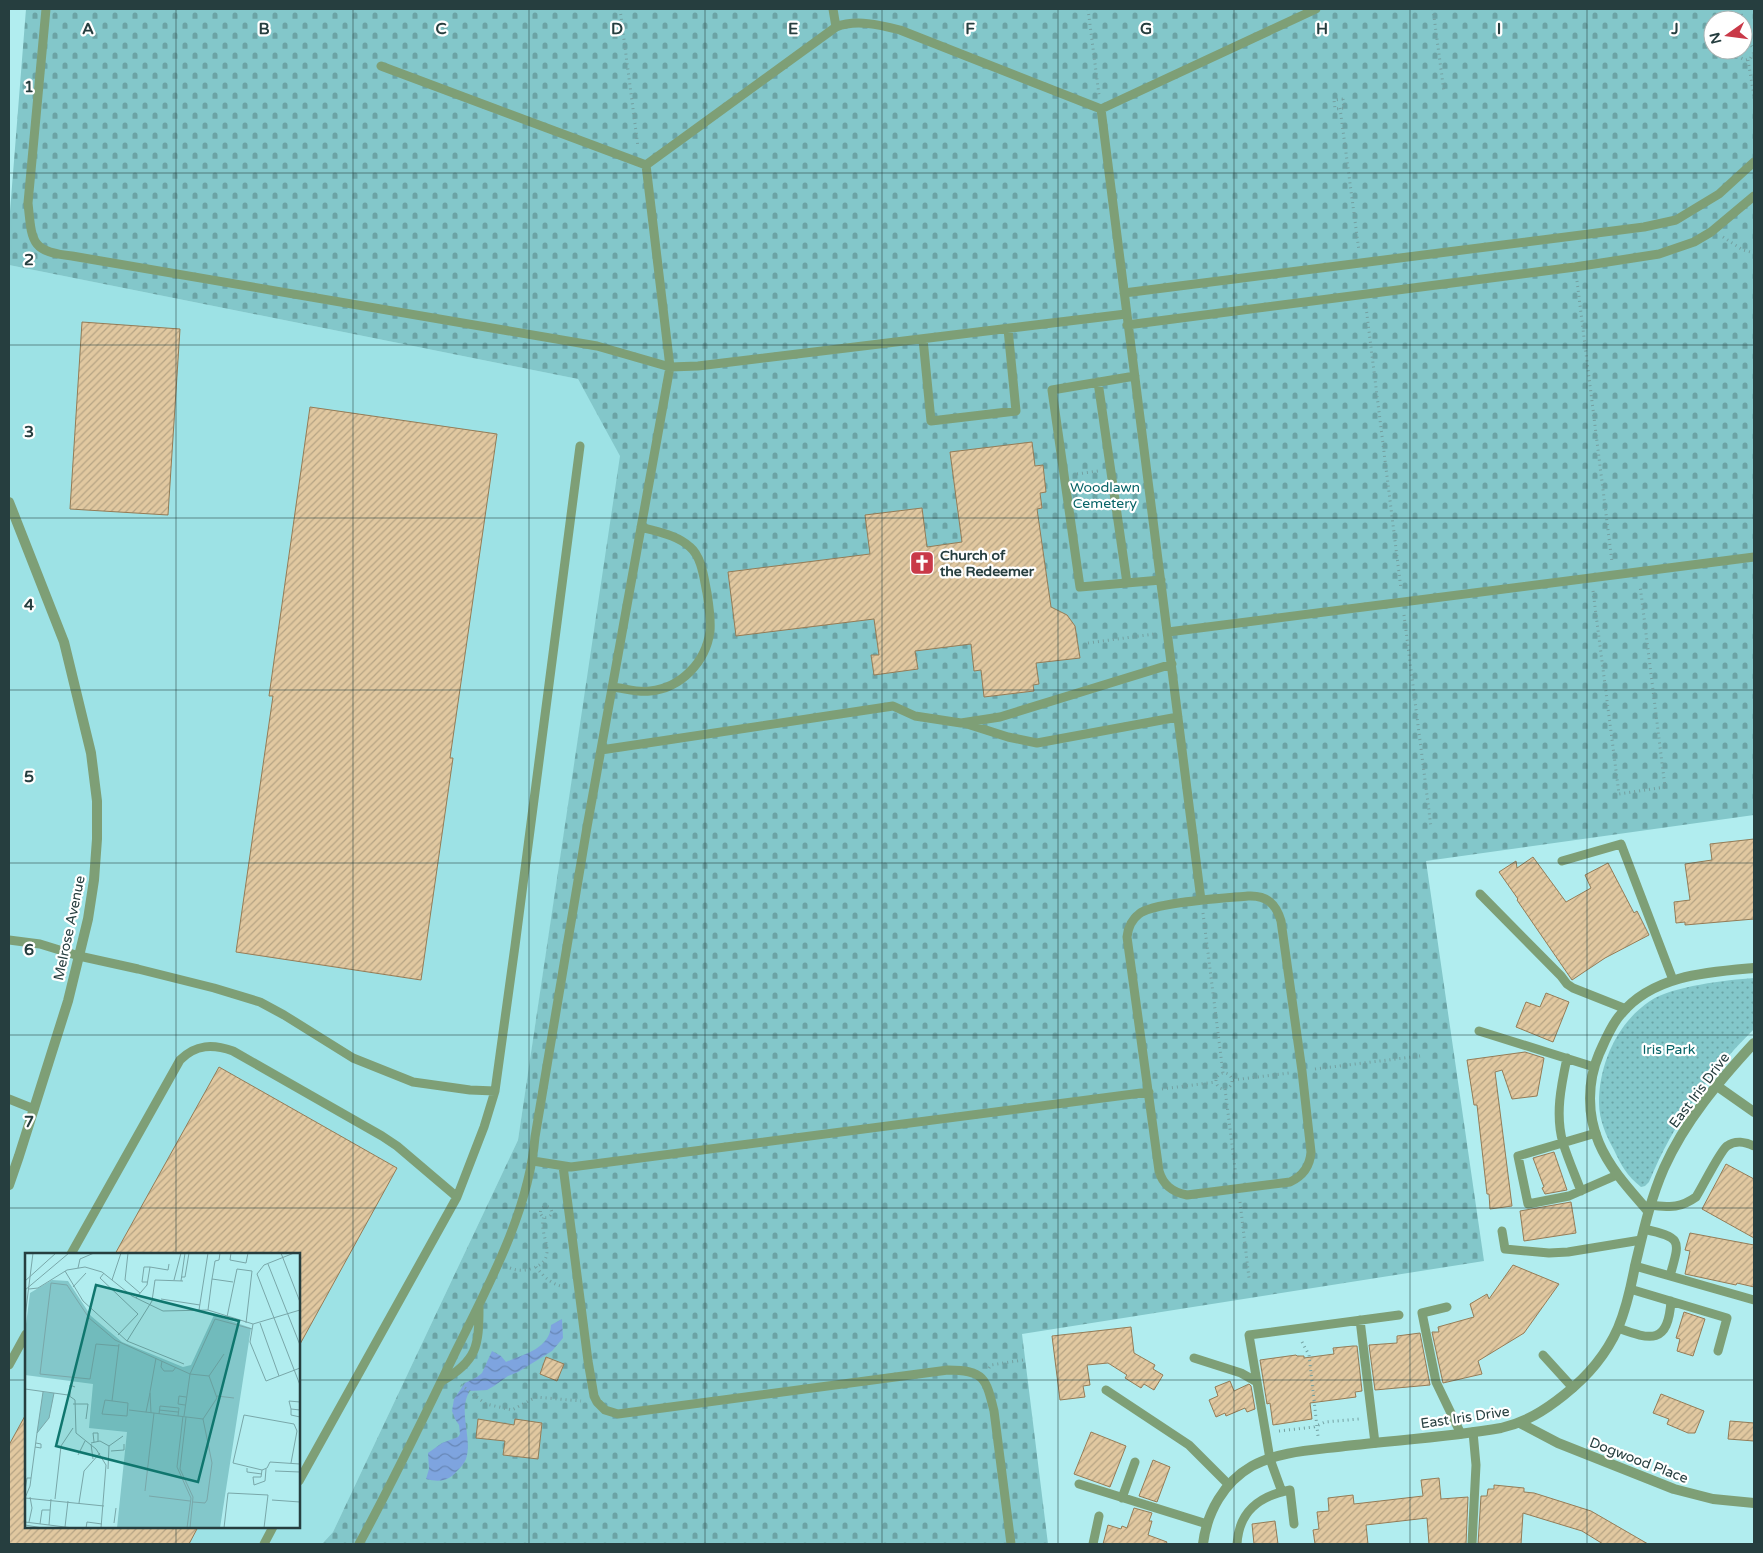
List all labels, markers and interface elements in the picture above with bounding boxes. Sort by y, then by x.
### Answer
north arrow [1703,10,1753,60]
text: A [82,19,94,39]
text: B [258,19,270,39]
text: C [435,19,447,39]
text: D [611,19,623,39]
text: E [788,19,798,39]
text: F [965,19,975,39]
text: G [1140,19,1152,39]
text: H [1316,19,1328,39]
text: I [1497,19,1501,39]
text: J [1670,19,1679,39]
text: N [1706,31,1725,46]
text: 1 [24,77,34,97]
text: 2 [24,250,34,270]
text: 3 [24,422,34,442]
park label: Woodlawn Cemetery [1070,479,1140,512]
place label: Church of the Redeemer [939,547,1035,580]
church icon: Church of the Redeemer [909,550,935,576]
text: 4 [24,595,34,615]
text: 5 [24,767,34,787]
street label: Melrose Avenue [50,874,89,982]
text: 6 [24,940,34,960]
park label: Iris Park [1643,1041,1696,1058]
street label: East Iris Drive [1666,1049,1733,1131]
text: 7 [24,1112,34,1132]
inset map [25,1253,300,1528]
street label: East Iris Drive [1419,1403,1511,1432]
street label: Dogwood Place [1587,1434,1691,1487]

